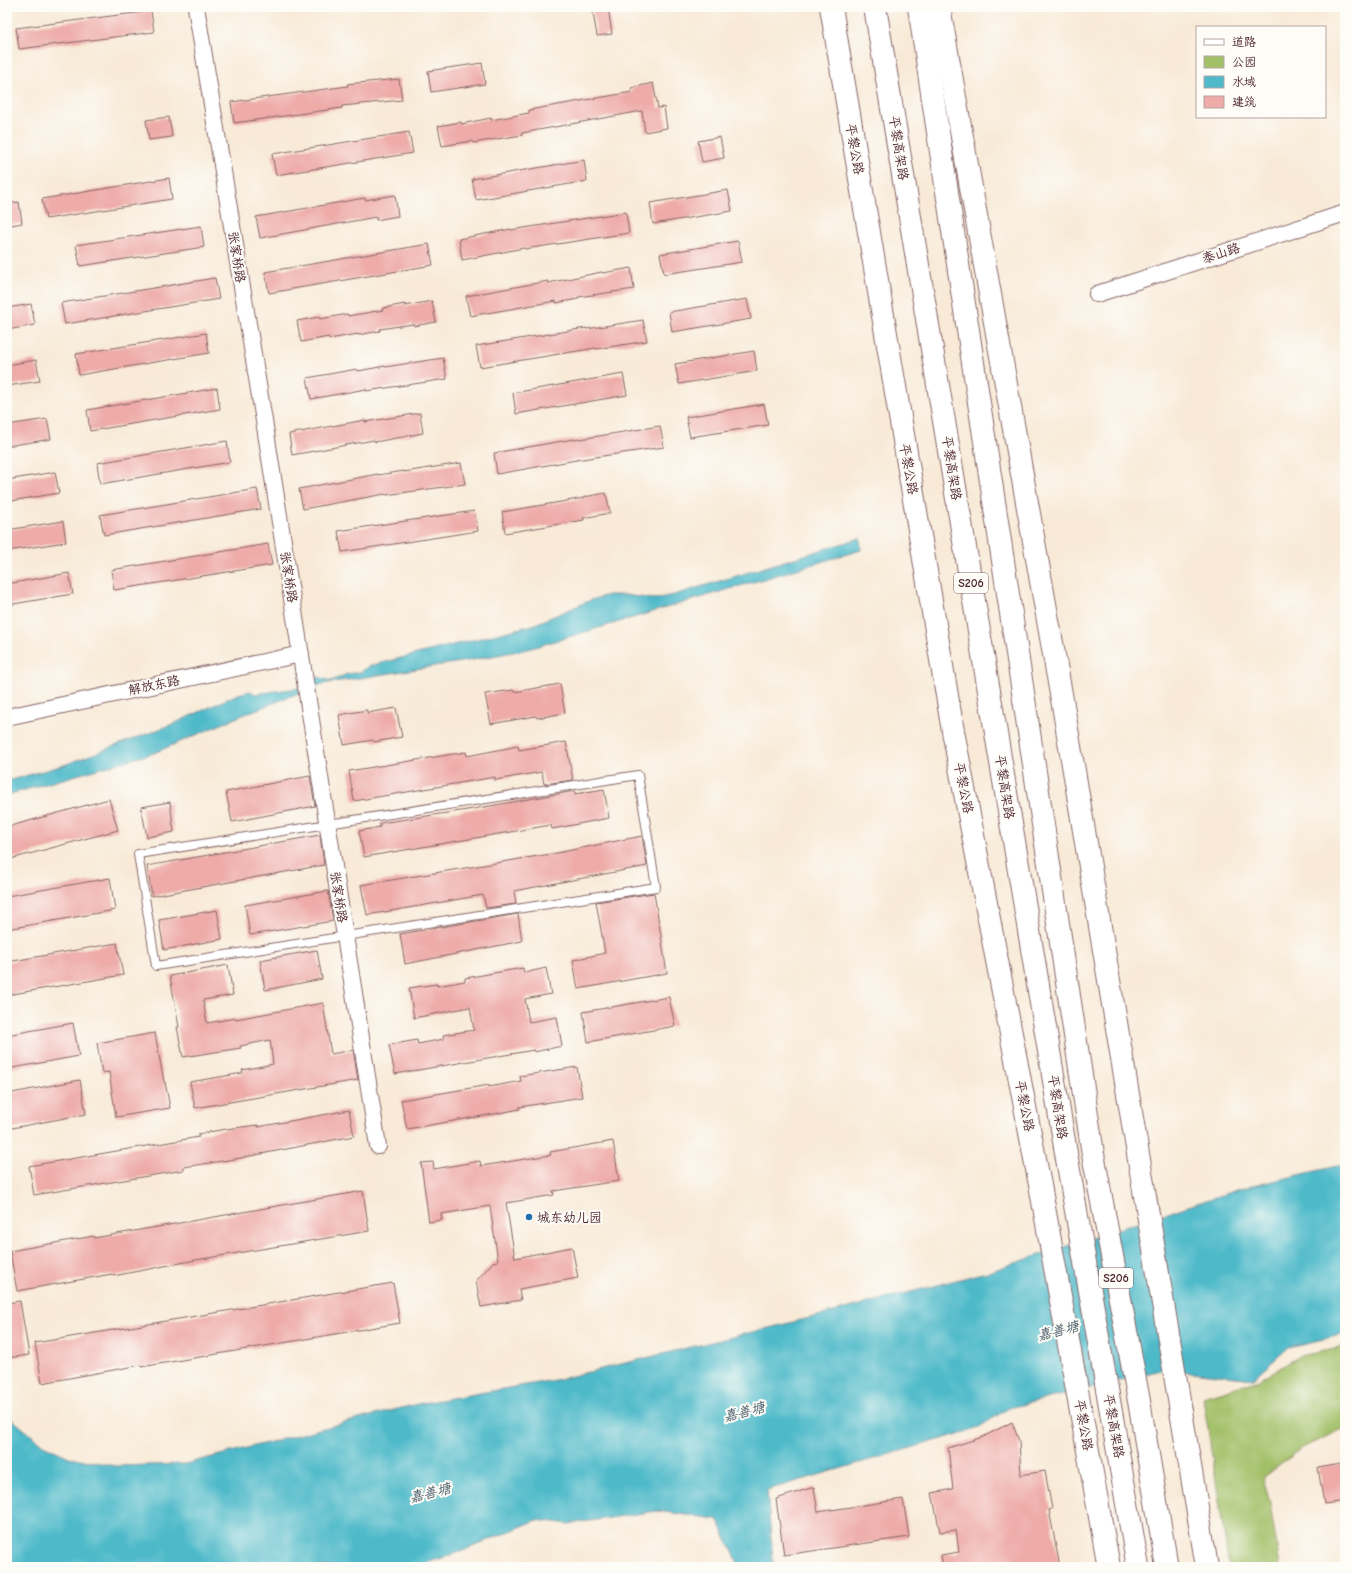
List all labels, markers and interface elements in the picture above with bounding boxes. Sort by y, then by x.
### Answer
legend [1196,26,1326,118]
text: 道路 [1232,35,1256,49]
text: 公园 [1232,55,1256,69]
text: 水域 [1232,75,1256,89]
text: 建筑 [1232,95,1256,109]
street label: 平黎高架路 [887,115,911,181]
street label: 平黎公路 [843,122,867,176]
street label: 张家桥路 [226,230,248,284]
street label: 泰山路 [1200,240,1242,266]
street label: 平黎高架路 [940,435,964,501]
street label: 平黎公路 [897,442,921,496]
street label: 张家桥路 [278,550,300,604]
road number: S206 [954,573,988,593]
street label: 解放东路 [127,672,181,698]
street label: 平黎高架路 [993,754,1017,820]
street label: 平黎公路 [952,761,976,815]
street label: 张家桥路 [328,870,350,924]
street label: 平黎高架路 [1046,1074,1070,1140]
street label: 平黎公路 [1013,1079,1037,1133]
place label: 城东幼儿园 [537,1210,602,1225]
marker: 城东幼儿园 [524,1212,534,1222]
road number: S206 [1099,1268,1133,1288]
water label: 嘉善塘 [1036,1317,1082,1344]
street label: 平黎高架路 [1101,1393,1127,1459]
water label: 嘉善塘 [722,1398,768,1425]
street label: 平黎公路 [1072,1398,1096,1452]
water label: 嘉善塘 [408,1479,454,1506]

